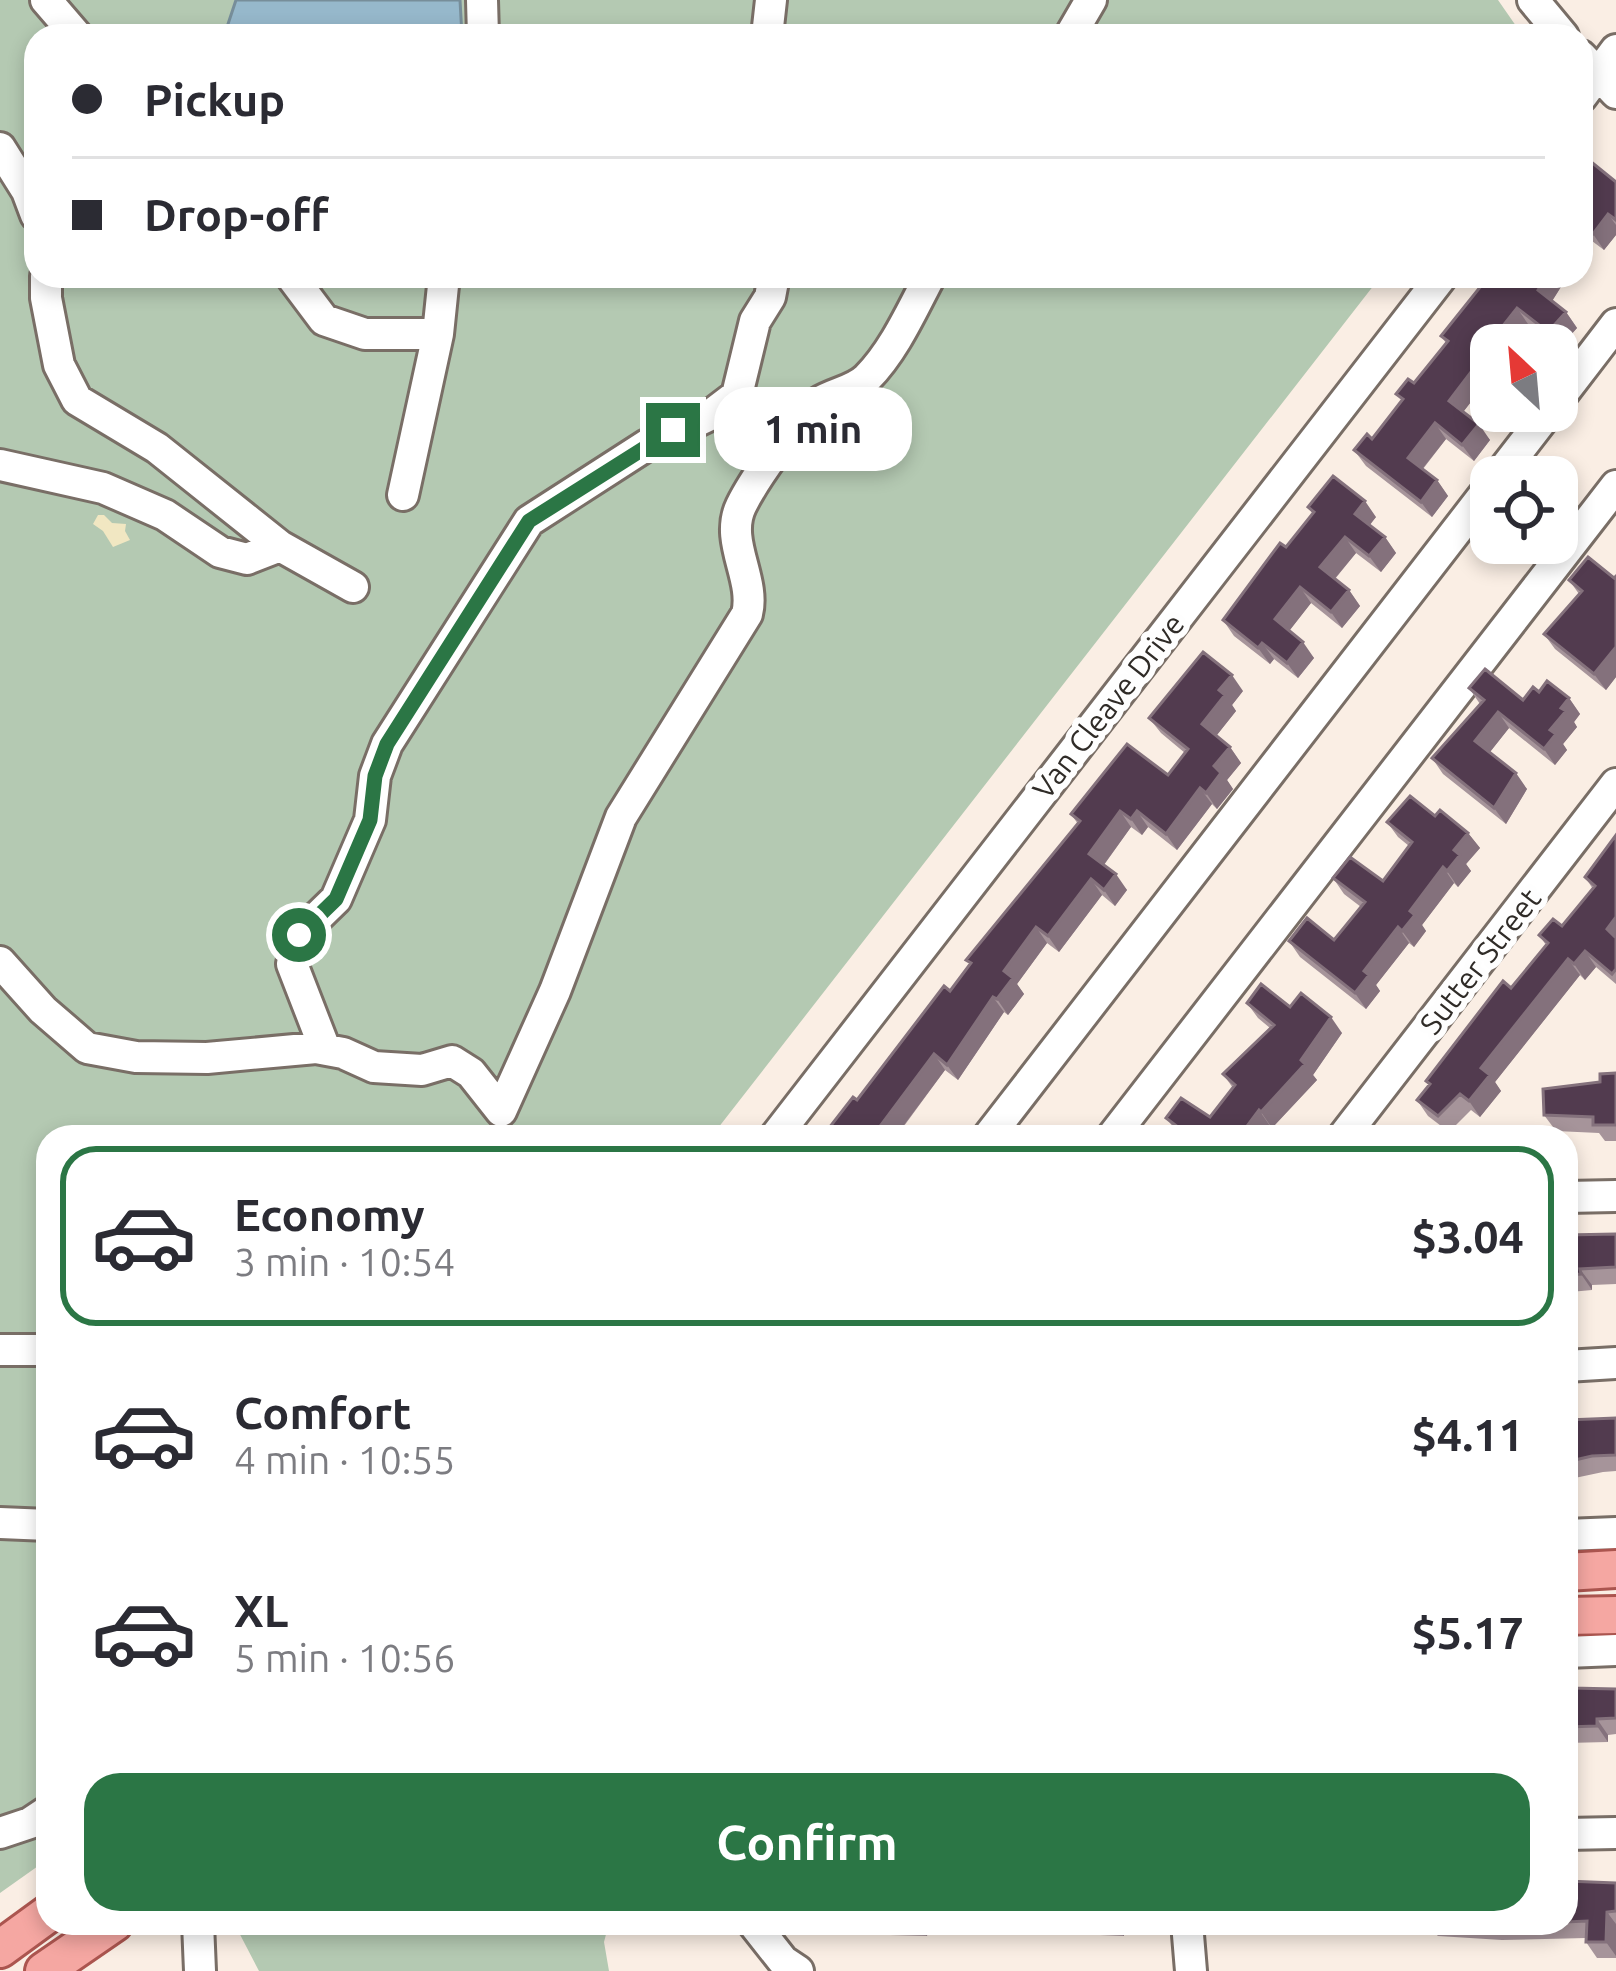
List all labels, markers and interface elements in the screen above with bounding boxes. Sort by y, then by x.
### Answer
text: Pickup [144,74,285,125]
text: Drop-off [144,189,329,240]
north arrow [1470,324,1578,432]
map controls [1470,324,1578,564]
callout: 1 min [715,388,913,472]
route end [646,403,700,457]
text: 1 min [764,407,862,450]
button: locate [1470,456,1578,564]
street label: Van Cleave Drive [1025,607,1191,805]
street label: Sutter Street [1413,881,1547,1040]
route start [272,908,326,962]
icon: car [90,1182,198,1290]
text: Economy [234,1189,425,1240]
text: $3.04 [1411,1211,1524,1262]
text: 3 min · 10:54 [234,1240,455,1283]
icon: car [90,1380,198,1488]
text: Comfort [234,1387,411,1438]
text: $4.11 [1411,1409,1524,1460]
text: 4 min · 10:55 [234,1438,455,1481]
icon: car [90,1578,198,1686]
text: XL [234,1585,288,1636]
text: $5.17 [1411,1607,1524,1658]
text: 5 min · 10:56 [234,1636,455,1679]
button: Confirm [84,1773,1530,1911]

